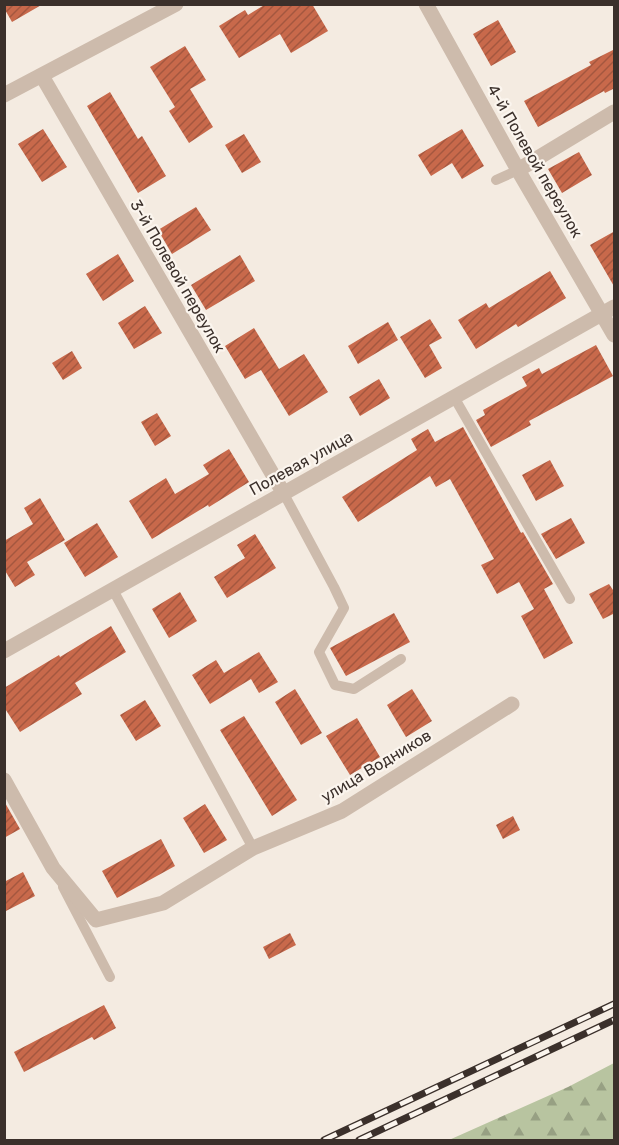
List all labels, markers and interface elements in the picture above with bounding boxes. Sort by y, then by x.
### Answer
street label: 4-й Полевой переулок [483,81,587,241]
street label: 3-й Полевой переулок [126,196,230,356]
street label: Полевая улица [246,427,356,499]
street label: улица Водников [317,726,435,806]

